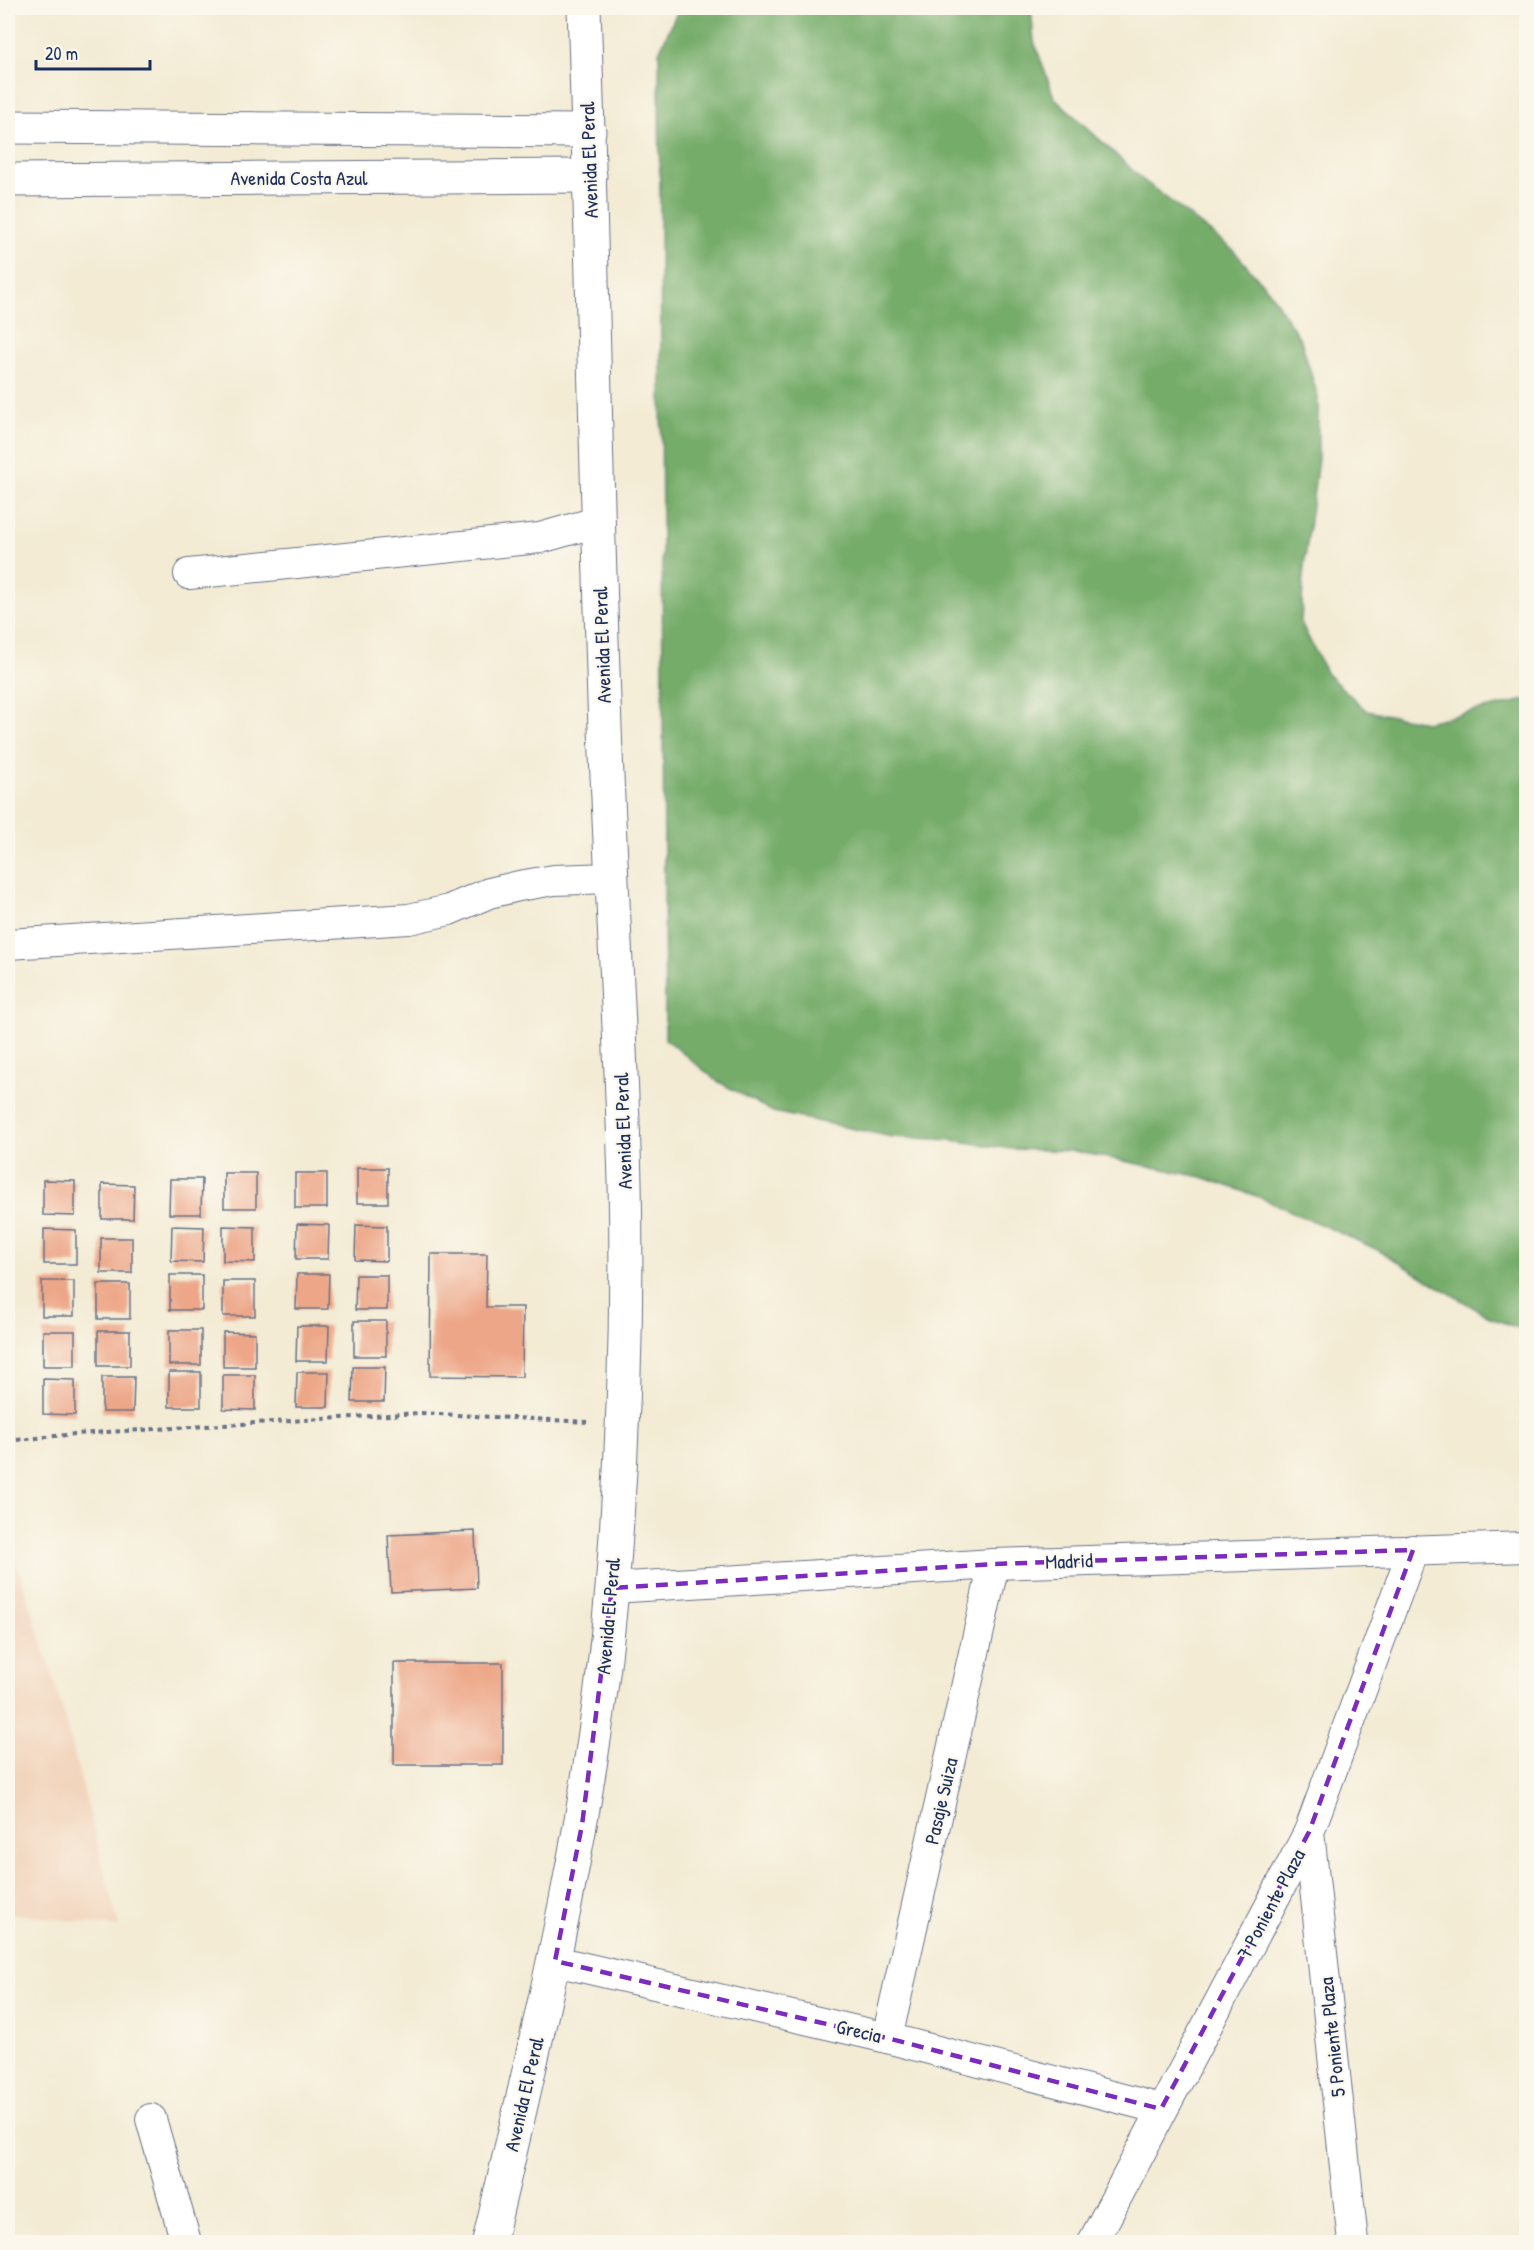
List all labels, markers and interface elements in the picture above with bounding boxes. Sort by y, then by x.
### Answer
scale bar [36,33,150,71]
text: 20 m [45,41,78,66]
street label: Avenida El Peral [573,101,604,219]
street label: Avenida Costa Azul [230,164,368,191]
street label: Avenida El Peral [586,586,617,704]
street label: Avenida El Peral [607,1072,638,1190]
street label: Madrid [1045,1546,1093,1575]
street label: Avenida El Peral [589,1556,626,1675]
street label: Pasaje Suiza [917,1755,964,1847]
street label: 7 Poniente Plaza [1230,1844,1311,1964]
street label: 5 Poniente Plaza [1312,1976,1351,2098]
street label: Grecia [834,2012,884,2049]
street label: Avenida El Peral [497,2033,550,2154]

